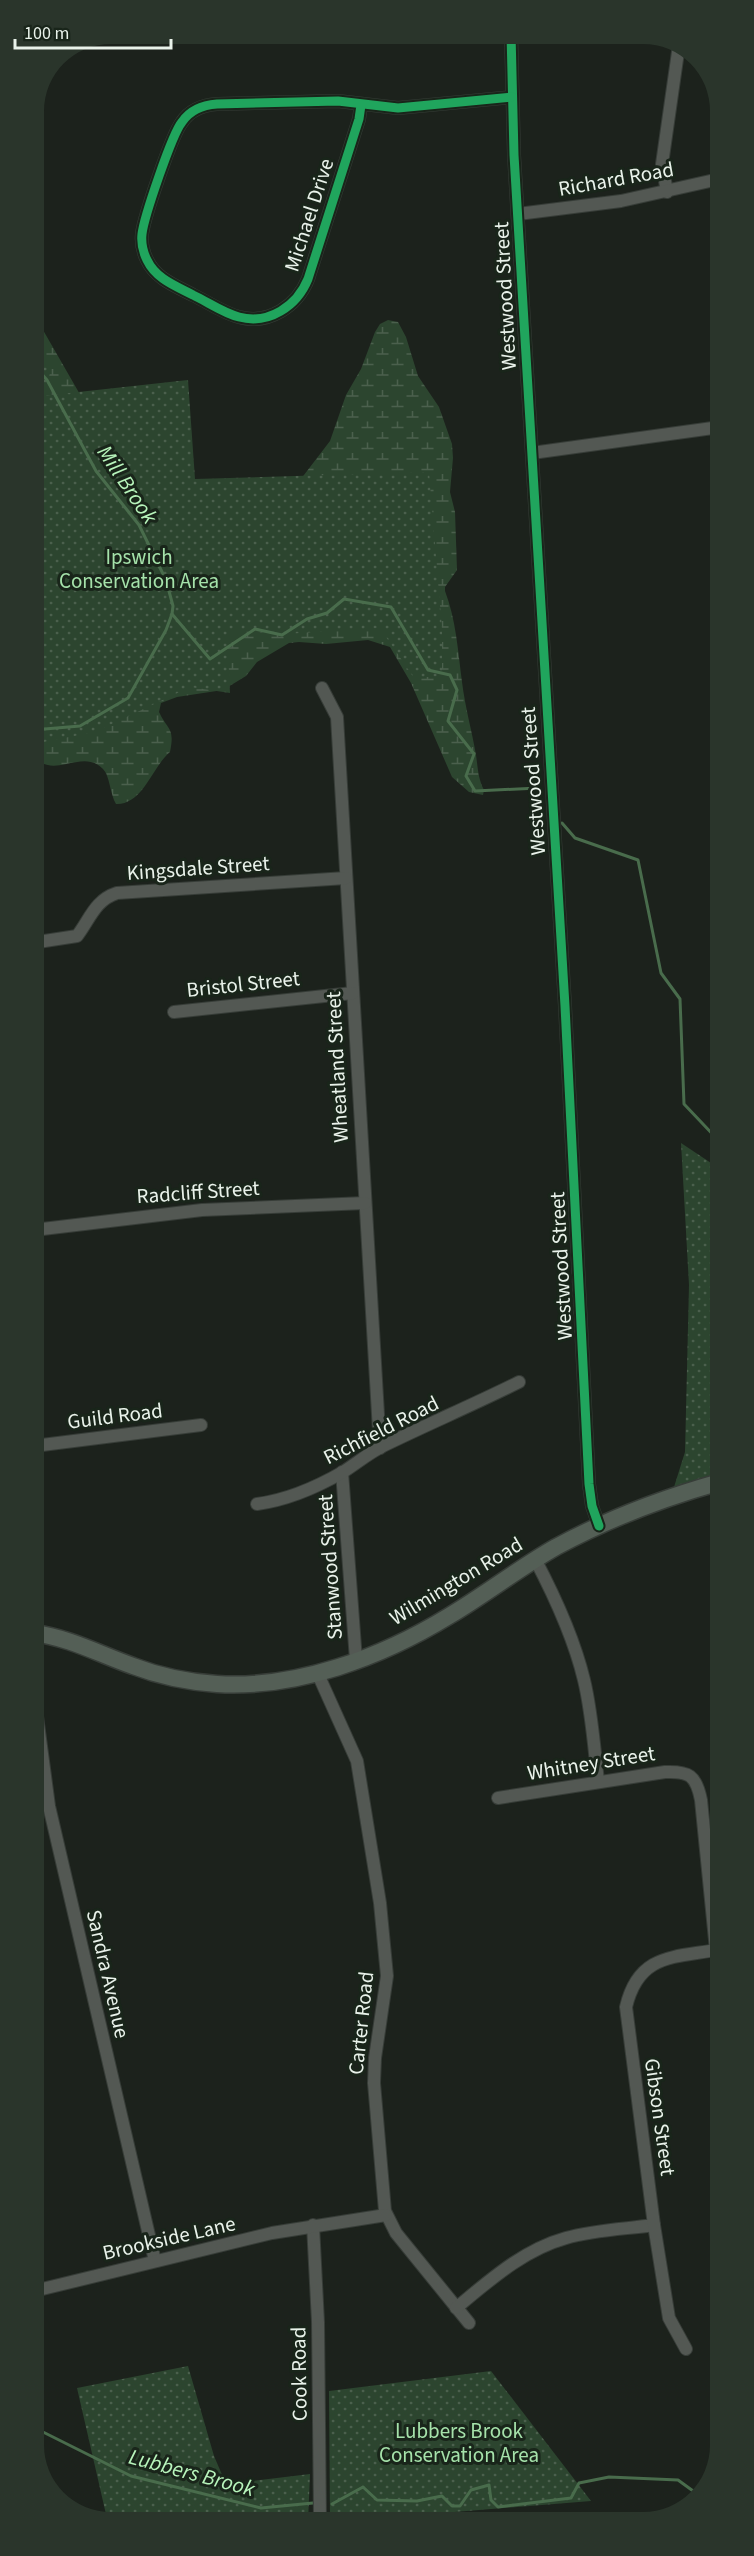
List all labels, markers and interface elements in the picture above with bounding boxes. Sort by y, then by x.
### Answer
scale bar [15,12,171,50]
text: 100 m [24,21,69,46]
street label: Michael Drive [277,154,341,276]
street label: Richard Road [556,154,676,204]
street label: Westwood Street [486,221,524,371]
water label: Mill Brook [89,439,166,531]
park label: Ipswich Conservation Area [59,542,219,596]
street label: Westwood Street [513,706,553,856]
street label: Kingsdale Street [126,848,270,888]
street label: Bristol Street [185,963,301,1005]
street label: Wheatland Street [318,991,356,1143]
street label: Radcliff Street [136,1173,260,1211]
street label: Westwood Street [542,1191,580,1341]
street label: Richfield Road [318,1388,444,1472]
street label: Guild Road [66,1395,164,1437]
street label: Stanwood Street [310,1493,350,1641]
street label: Wilmington Road [384,1529,528,1633]
street label: Whitney Street [525,1738,657,1788]
street label: Sandra Avenue [79,1907,137,2041]
street label: Carter Road [341,1970,381,2076]
street label: Gibson Street [637,2056,683,2178]
street label: Brookside Lane [100,2208,238,2268]
street label: Cook Road [283,2327,315,2421]
park label: Lubbers Brook Conservation Area [379,2416,539,2470]
water label: Lubbers Brook [125,2441,259,2505]

